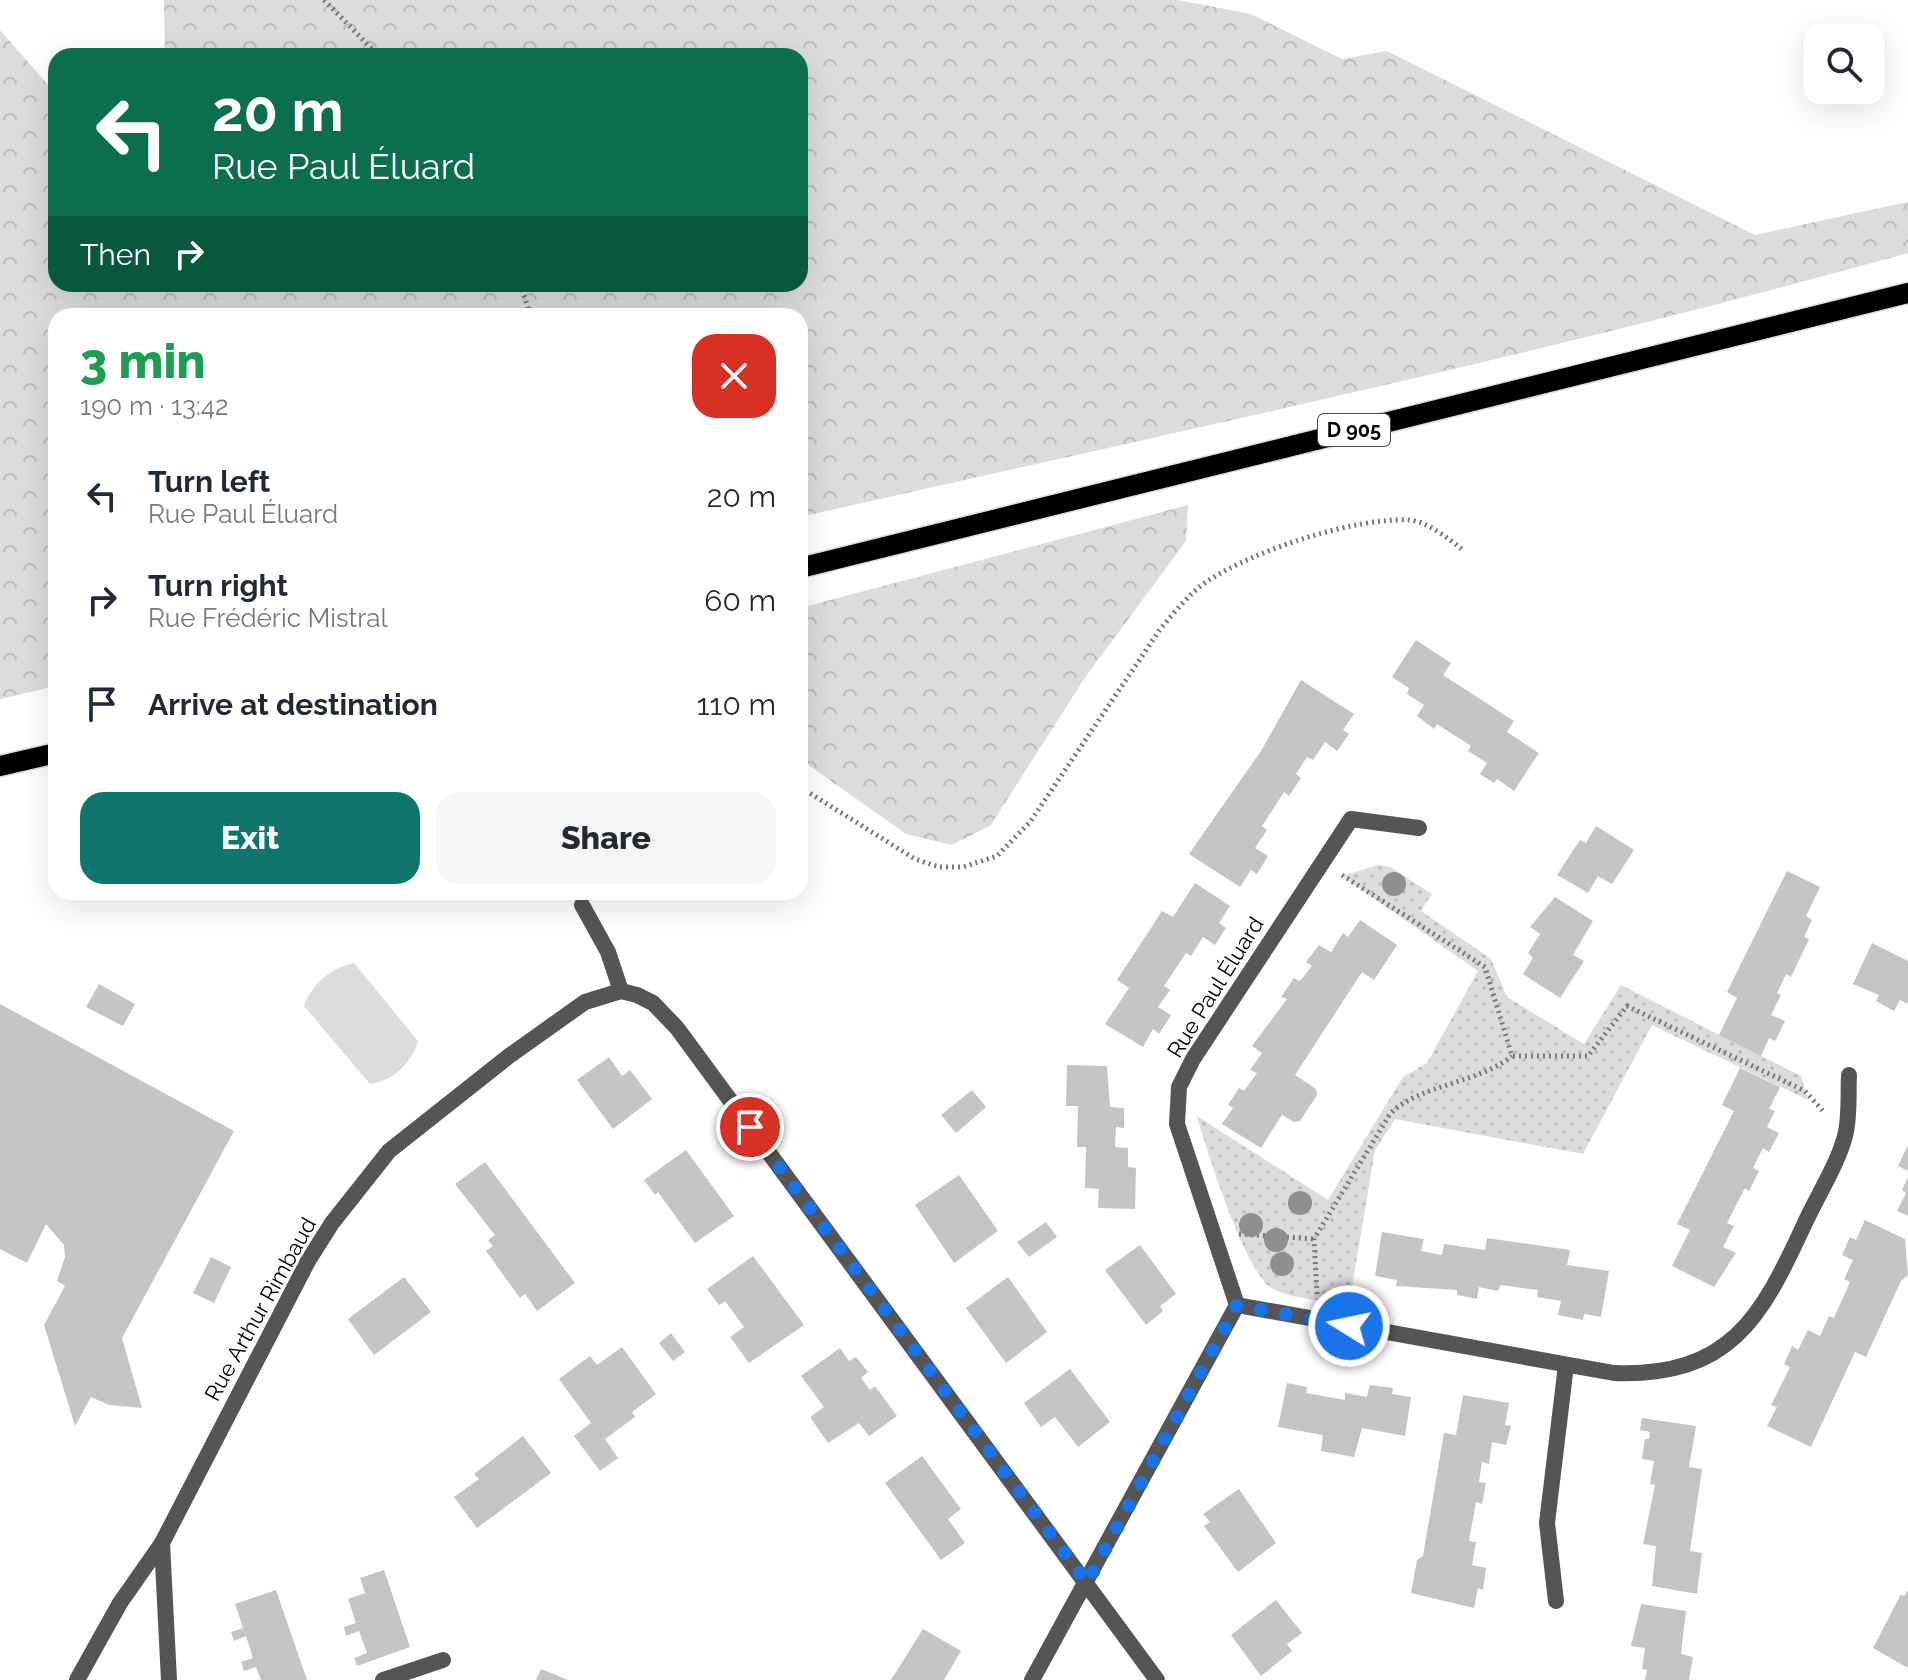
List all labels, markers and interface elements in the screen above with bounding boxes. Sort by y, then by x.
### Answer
map controls [1804,24,1884,104]
button: search [1804,24,1884,104]
text: 20 m [212,78,344,144]
icon: left [80,80,184,184]
text: Rue Paul Éluard [212,145,475,187]
icon: right [167,232,211,276]
text: Then [80,237,151,272]
text: 3 min [80,333,206,389]
button: close [692,334,776,418]
text: 190 m · 13:42 [80,391,229,421]
road number: D 905 [1318,414,1390,446]
text: Turn left [148,464,270,499]
icon: left [80,474,124,518]
text: 20 m [707,479,776,514]
text: Rue Paul Éluard [148,499,338,529]
text: Turn right [148,568,288,603]
icon: right [80,578,124,622]
text: 60 m [704,583,776,618]
text: Rue Frédéric Mistral [148,603,388,633]
icon: arrive [80,682,124,726]
text: Arrive at destination [148,687,438,722]
text: 110 m [697,687,776,722]
button: Exit [80,792,420,884]
button: Share [436,792,776,884]
street label: Rue Paul Éluard [1161,912,1269,1062]
pin [716,1093,784,1161]
icon: arrive [728,1105,772,1149]
street label: Rue Arthur Rimbaud [199,1213,321,1405]
position arrow [1307,1284,1391,1368]

